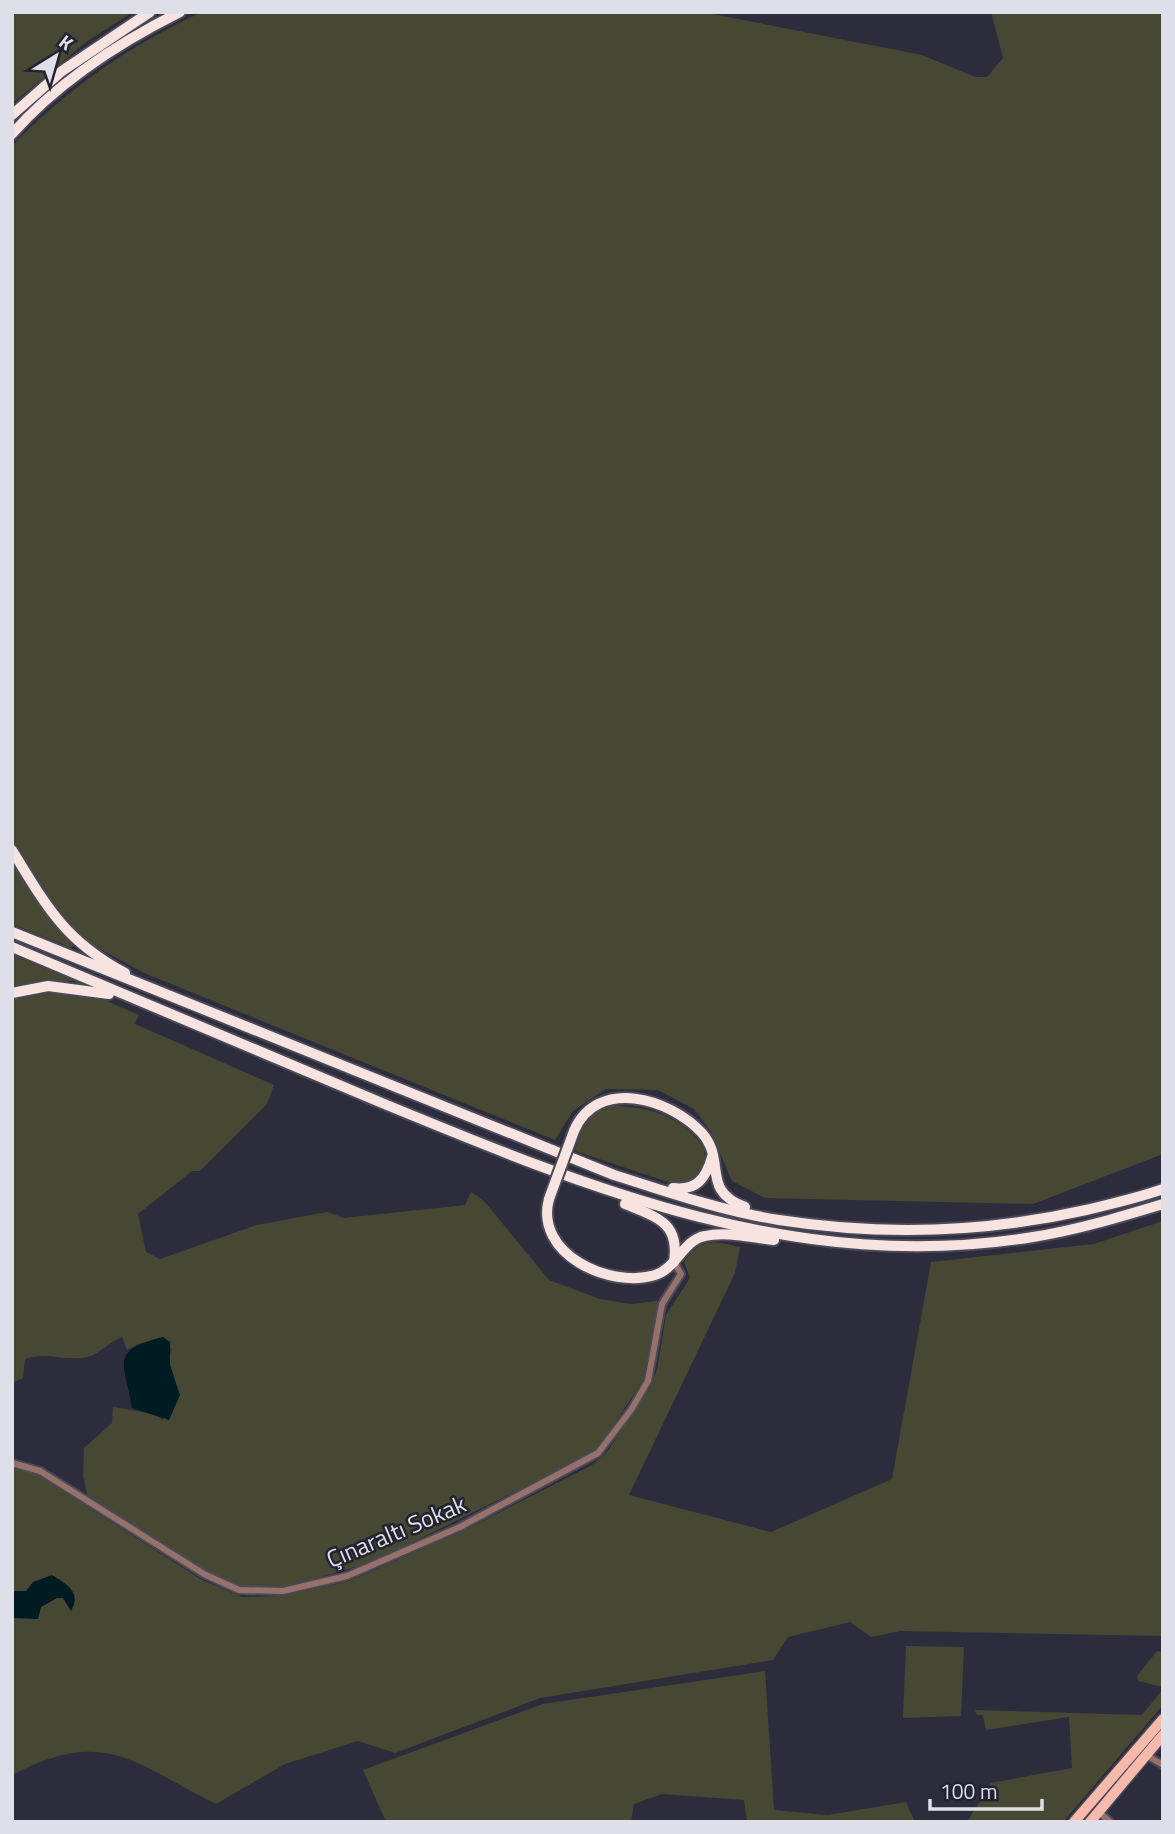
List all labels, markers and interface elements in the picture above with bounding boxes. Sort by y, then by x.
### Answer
north arrow [21,21,91,91]
text: K [53,27,80,57]
street label: Çınaraltı Sokak [321,1485,472,1577]
scale bar [930,1768,1042,1812]
text: 100 m [940,1775,997,1807]

